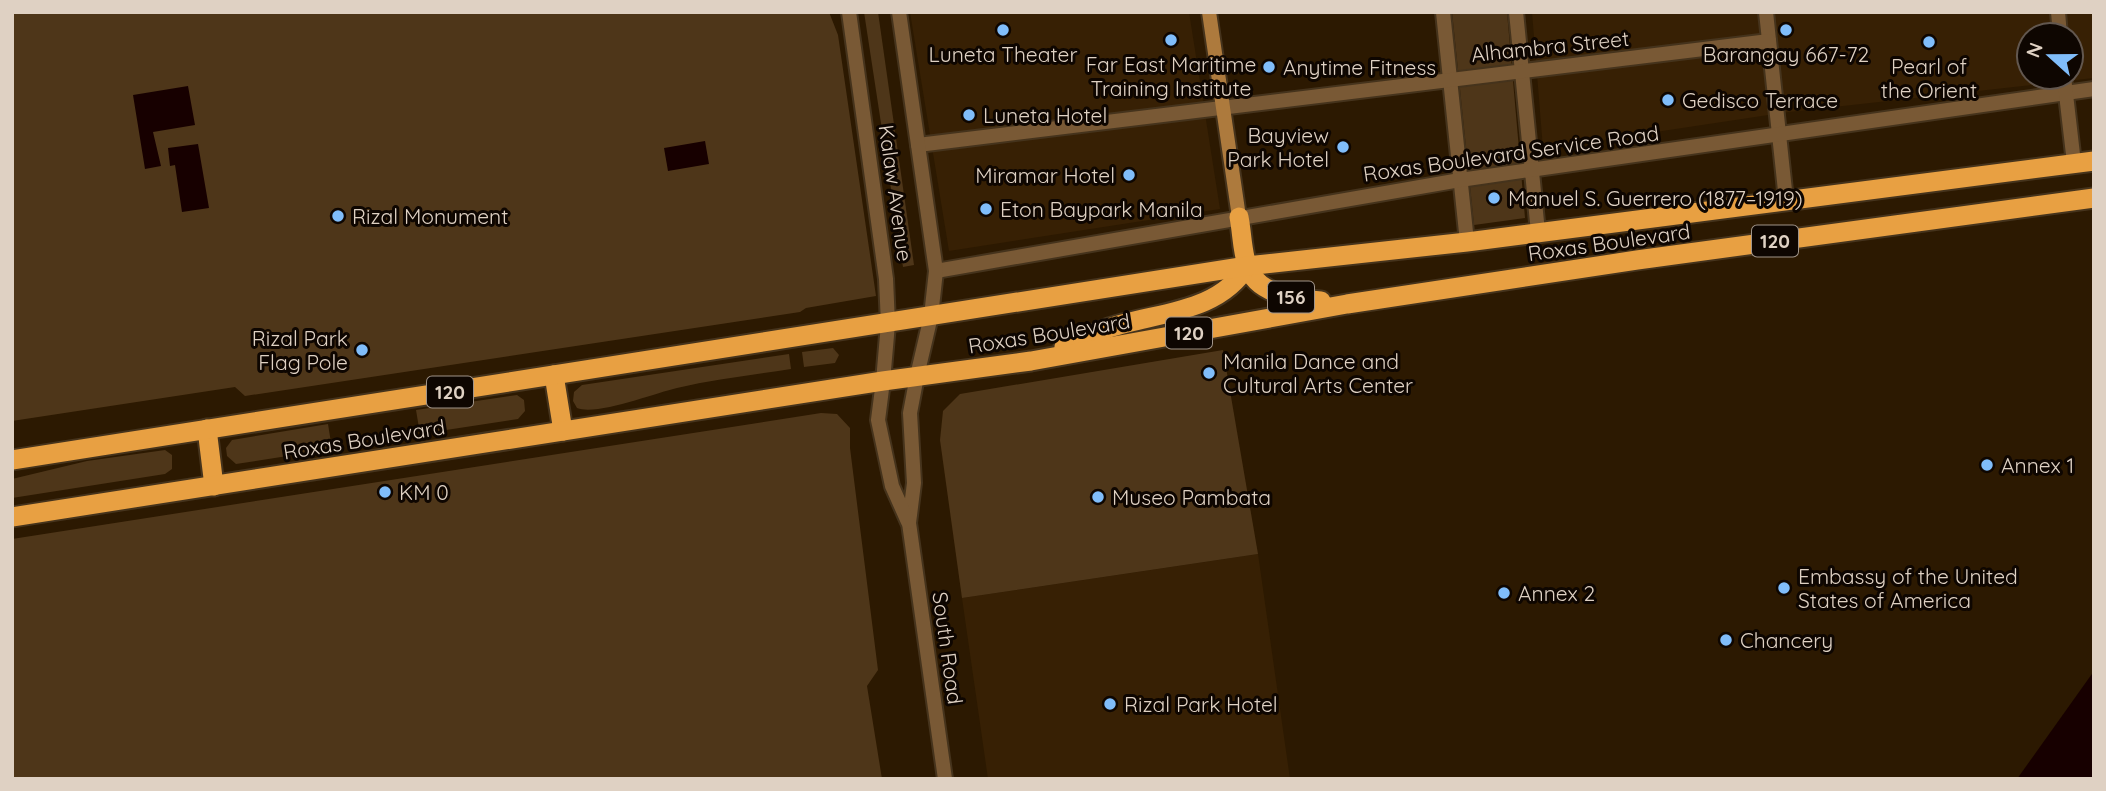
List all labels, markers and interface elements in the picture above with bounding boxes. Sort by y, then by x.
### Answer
north arrow [2015,21,2085,91]
marker: Luneta Theater [995,22,1011,38]
marker: Barangay 667-72 [1778,22,1794,38]
street label: Alhambra Street [1470,25,1630,67]
marker: Far East Maritime Training Institute [1163,32,1179,48]
marker: Pearl of the Orient [1921,34,1937,50]
text: N [2020,39,2048,61]
place label: Luneta Theater [929,41,1077,67]
place label: Barangay 667-72 [1703,41,1869,67]
place label: Far East Maritime Training Institute [1086,51,1256,101]
place label: Pearl of the Orient [1881,53,1977,103]
place label: Anytime Fitness [1283,54,1436,80]
marker: Anytime Fitness [1261,59,1277,75]
place label: Gedisco Terrace [1682,87,1838,113]
marker: Gedisco Terrace [1660,92,1676,108]
place label: Luneta Hotel [983,102,1107,128]
marker: Luneta Hotel [961,107,977,123]
street label: Roxas Boulevard Service Road [1361,119,1661,187]
place label: Bayview Park Hotel [1227,122,1329,172]
street label: Kalaw Avenue [874,123,918,263]
marker: Bayview Park Hotel [1335,139,1351,155]
place label: Miramar Hotel [975,162,1115,188]
marker: Miramar Hotel [1121,167,1137,183]
place label: Manuel S. Guerrero (1877–1919) [1508,185,1803,211]
marker: Manuel S. Guerrero (1877–1919) [1486,190,1502,206]
place label: Eton Baypark Manila [1000,196,1203,222]
marker: Eton Baypark Manila [978,201,994,217]
place label: Rizal Monument [352,203,508,229]
marker: Rizal Monument [330,208,346,224]
street label: Roxas Boulevard [1526,218,1692,266]
road number: 120 [1752,226,1798,256]
road number: 156 [1268,282,1314,312]
street label: Roxas Boulevard [966,307,1132,359]
road number: 120 [1166,318,1212,348]
place label: Rizal Park Flag Pole [252,325,348,375]
marker: Rizal Park Flag Pole [354,342,370,358]
place label: Manila Dance and Cultural Arts Center [1223,348,1413,398]
marker: Manila Dance and Cultural Arts Center [1201,365,1217,381]
road number: 120 [427,376,473,408]
street label: Roxas Boulevard [281,413,447,465]
place label: Annex 1 [2001,452,2074,478]
marker: Annex 1 [1979,457,1995,473]
place label: KM 0 [399,479,449,505]
marker: KM 0 [377,484,393,500]
place label: Museo Pambata [1112,484,1271,510]
marker: Museo Pambata [1090,489,1106,505]
place label: Embassy of the United States of America [1798,563,2018,613]
place label: Annex 2 [1518,580,1595,606]
marker: Embassy of the United States of America [1776,580,1792,596]
marker: Annex 2 [1496,585,1512,601]
street label: South Road [927,590,969,706]
place label: Chancery [1740,627,1833,653]
marker: Chancery [1718,632,1734,648]
place label: Rizal Park Hotel [1124,691,1278,717]
marker: Rizal Park Hotel [1102,696,1118,712]

